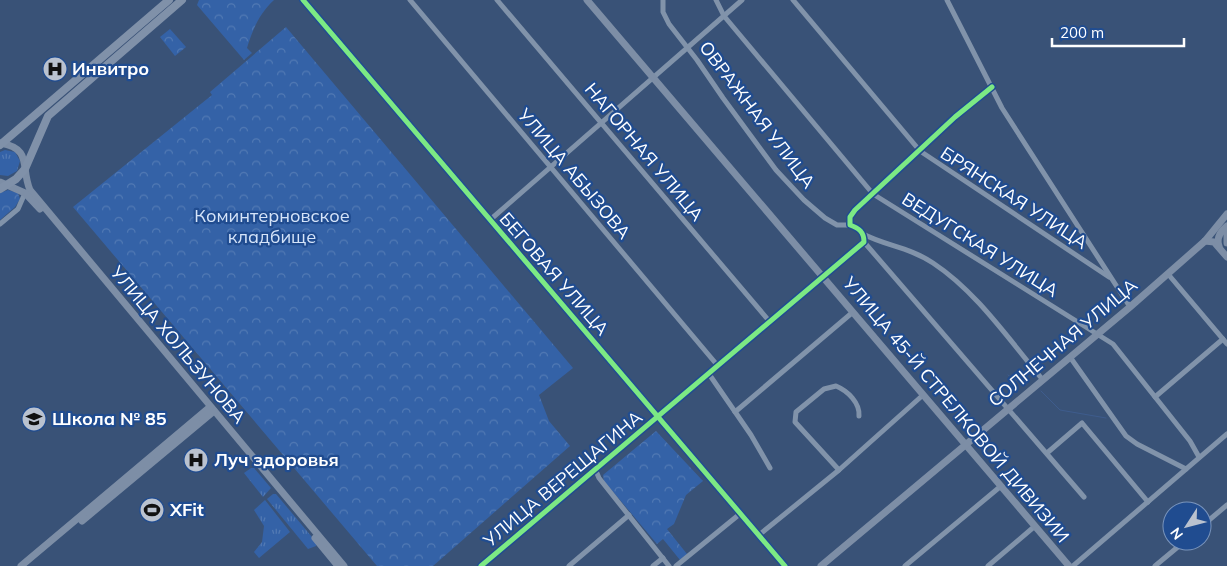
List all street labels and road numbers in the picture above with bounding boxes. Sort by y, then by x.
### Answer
street label: ОВРАЖНАЯ УЛИЦА [694,36,820,193]
street label: НАГОРНАЯ УЛИЦА [580,78,709,225]
street label: УЛИЦА АБЫЗОВА [512,103,636,244]
street label: БРЯНСКАЯ УЛИЦА [936,141,1092,254]
street label: ВЕДУГСКАЯ УЛИЦА [898,187,1063,302]
street label: БЕГОВАЯ УЛИЦА [495,207,614,340]
street label: УЛИЦА ХОЛЬЗУНОВА [105,260,251,428]
street label: УЛИЦА 45-Й СТРЕЛКОВОЙ ДИВИЗИИ [838,271,1074,547]
street label: СОЛНЕЧНАЯ УЛИЦА [983,274,1142,412]
street label: УЛИЦА ВЕРЕЩАГИНА [478,405,647,553]

